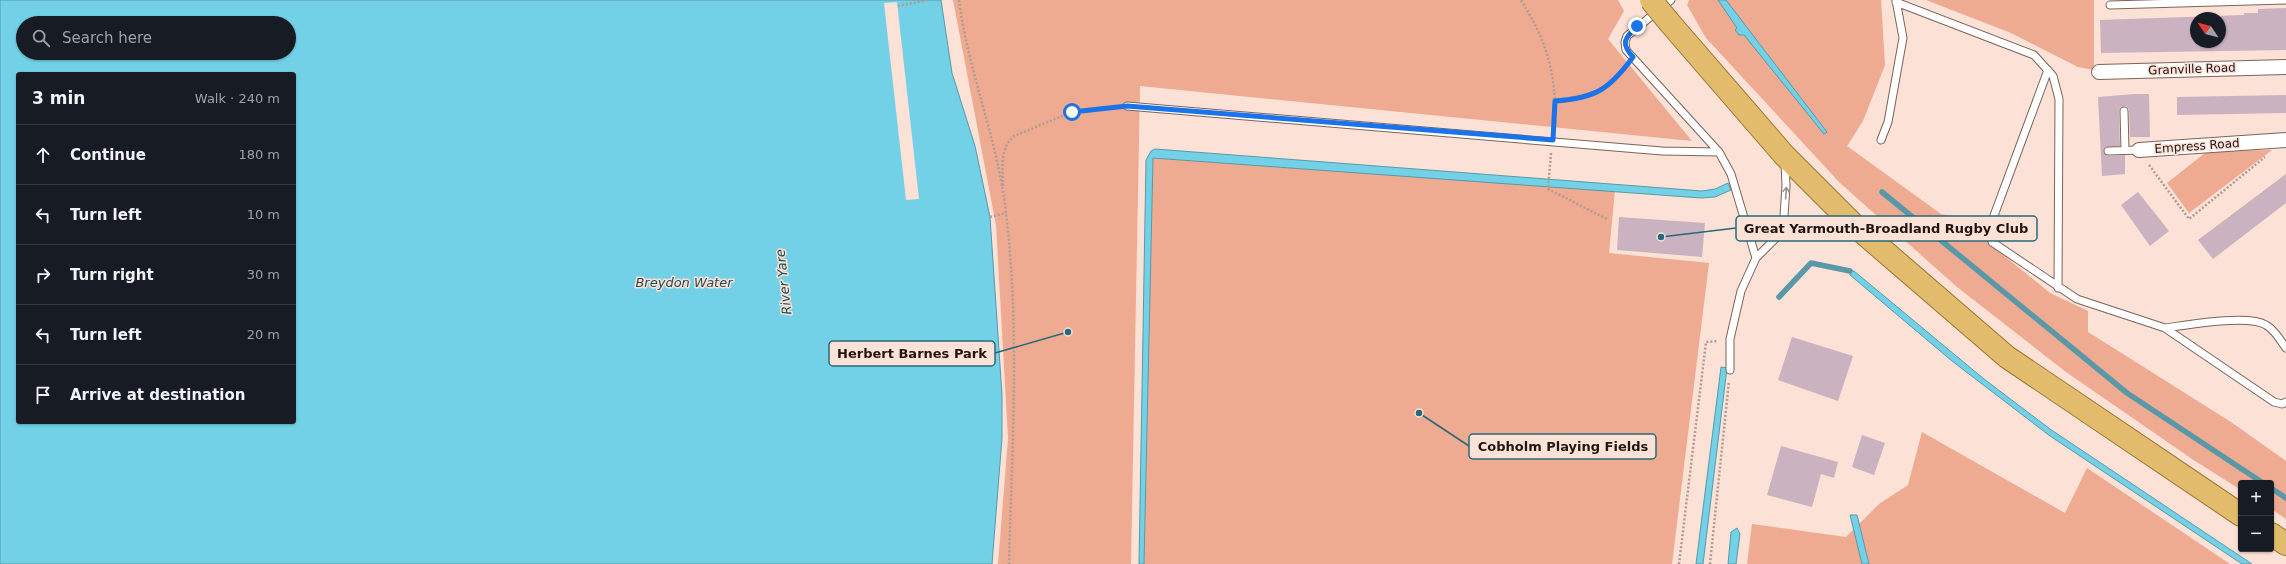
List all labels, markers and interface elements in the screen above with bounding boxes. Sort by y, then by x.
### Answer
north arrow [2190,12,2226,48]
search box [16,16,296,60]
route end [1628,17,1646,35]
icon: search [30,27,52,49]
text: Search here [62,29,152,47]
street label: Granville Road [2148,60,2236,78]
text: 3 min [32,88,85,108]
text: Walk · 240 m [195,91,280,106]
route start [1063,103,1081,121]
street label: Empress Road [2154,136,2240,156]
icon: ahead [32,144,54,166]
text: Continue [70,146,146,164]
text: 180 m [238,147,280,162]
one-way arrow [1782,187,1789,200]
icon: left [32,204,54,226]
text: Turn left [70,206,142,224]
text: 10 m [247,207,280,222]
callout: Great Yarmouth-Broadland Rugby Club [1736,216,2037,241]
text: Great Yarmouth-Broadland Rugby Club [1744,221,2028,236]
water label: River Yare [773,248,794,315]
icon: right [32,264,54,286]
text: Turn right [70,266,154,284]
text: 30 m [247,267,280,282]
water label: Breydon Water [635,275,734,290]
icon: left [32,324,54,346]
text: Turn left [70,326,142,344]
text: 20 m [247,327,280,342]
callout: Herbert Barnes Park [829,341,995,366]
text: Herbert Barnes Park [837,346,987,361]
icon: arrive [32,384,54,406]
text: Arrive at destination [70,386,245,404]
callout: Cobholm Playing Fields [1469,434,1656,459]
text: Cobholm Playing Fields [1478,439,1649,454]
map controls [2238,480,2274,552]
button: + [2238,480,2274,516]
button: − [2238,516,2274,552]

